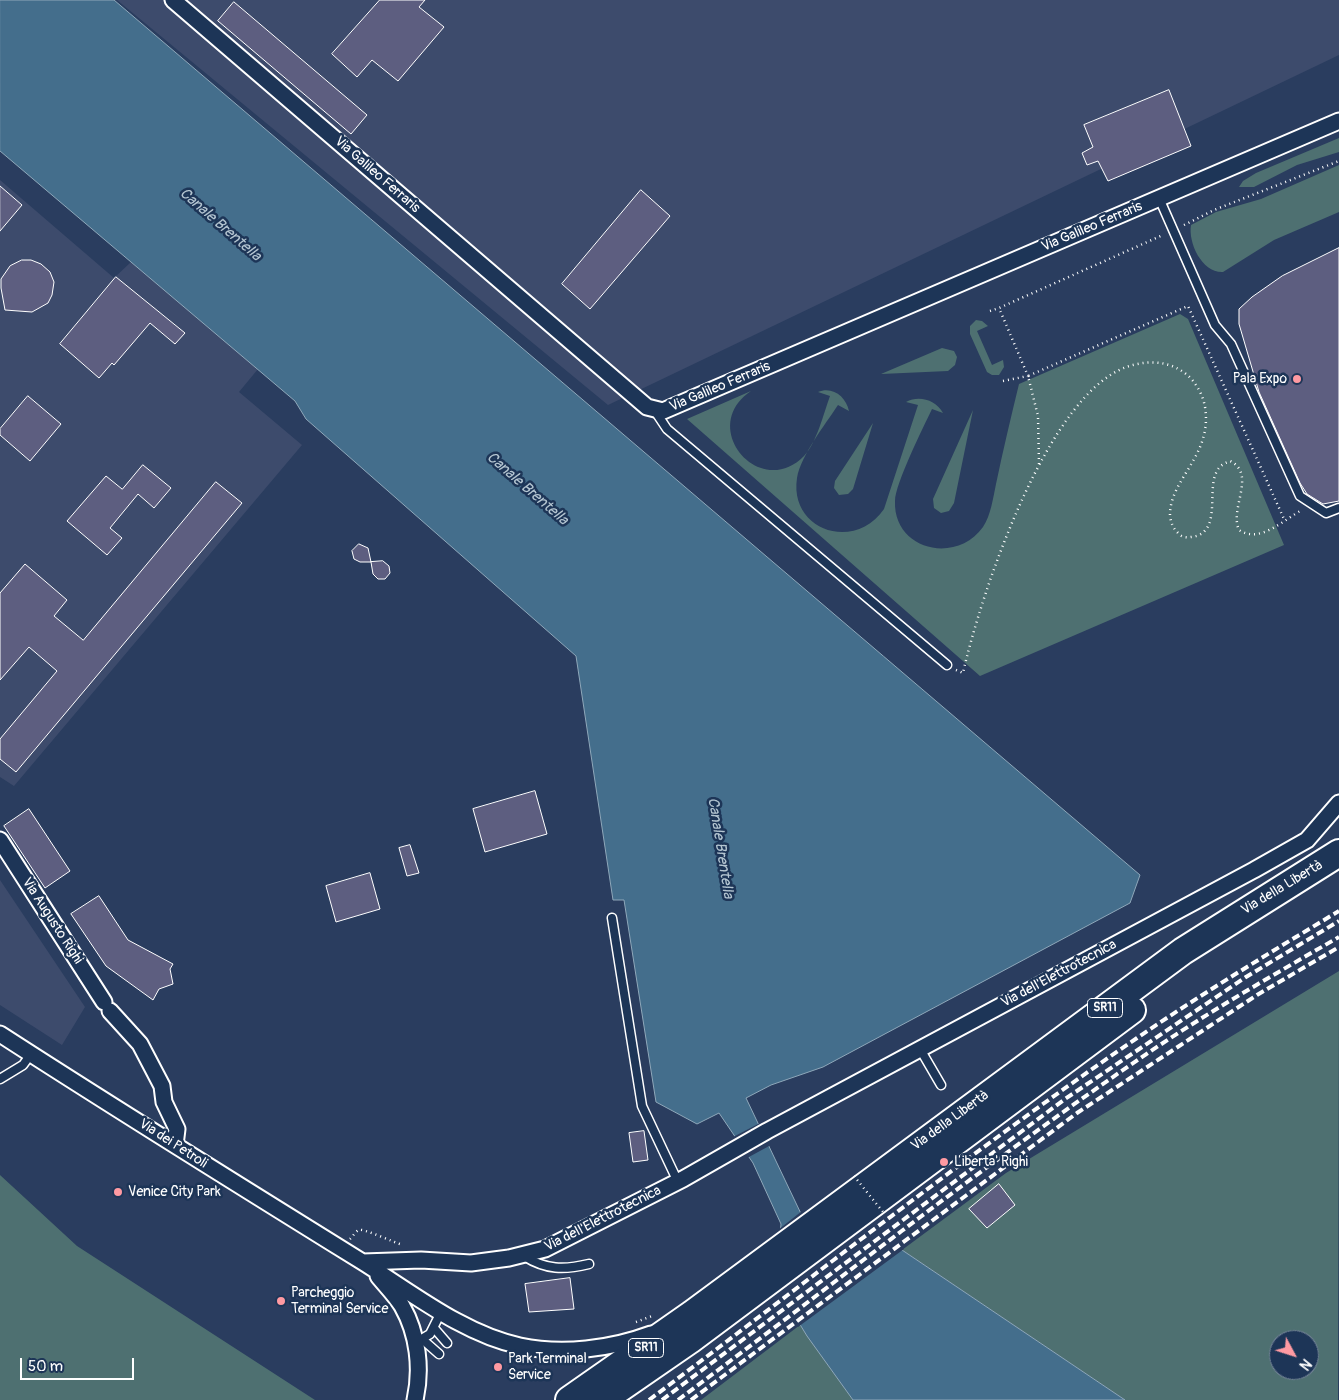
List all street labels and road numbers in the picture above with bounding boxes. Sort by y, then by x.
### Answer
street label: Via Galileo Ferraris [331,133,423,217]
street label: Via Galileo Ferraris [1039,198,1145,256]
street label: Via Galileo Ferraris [667,358,773,416]
street label: Via della Libertà [1238,857,1326,919]
street label: Via Augusto Righi [18,875,86,967]
street label: Via dell'Elettrotecnica [998,936,1120,1012]
road number: SR11 [1088,998,1122,1018]
street label: Via della Libertà [908,1087,992,1155]
street label: Via dei Petroli [136,1116,210,1172]
street label: Via dell'Elettrotecnica [542,1182,664,1256]
road number: SR11 [628,1339,664,1358]

